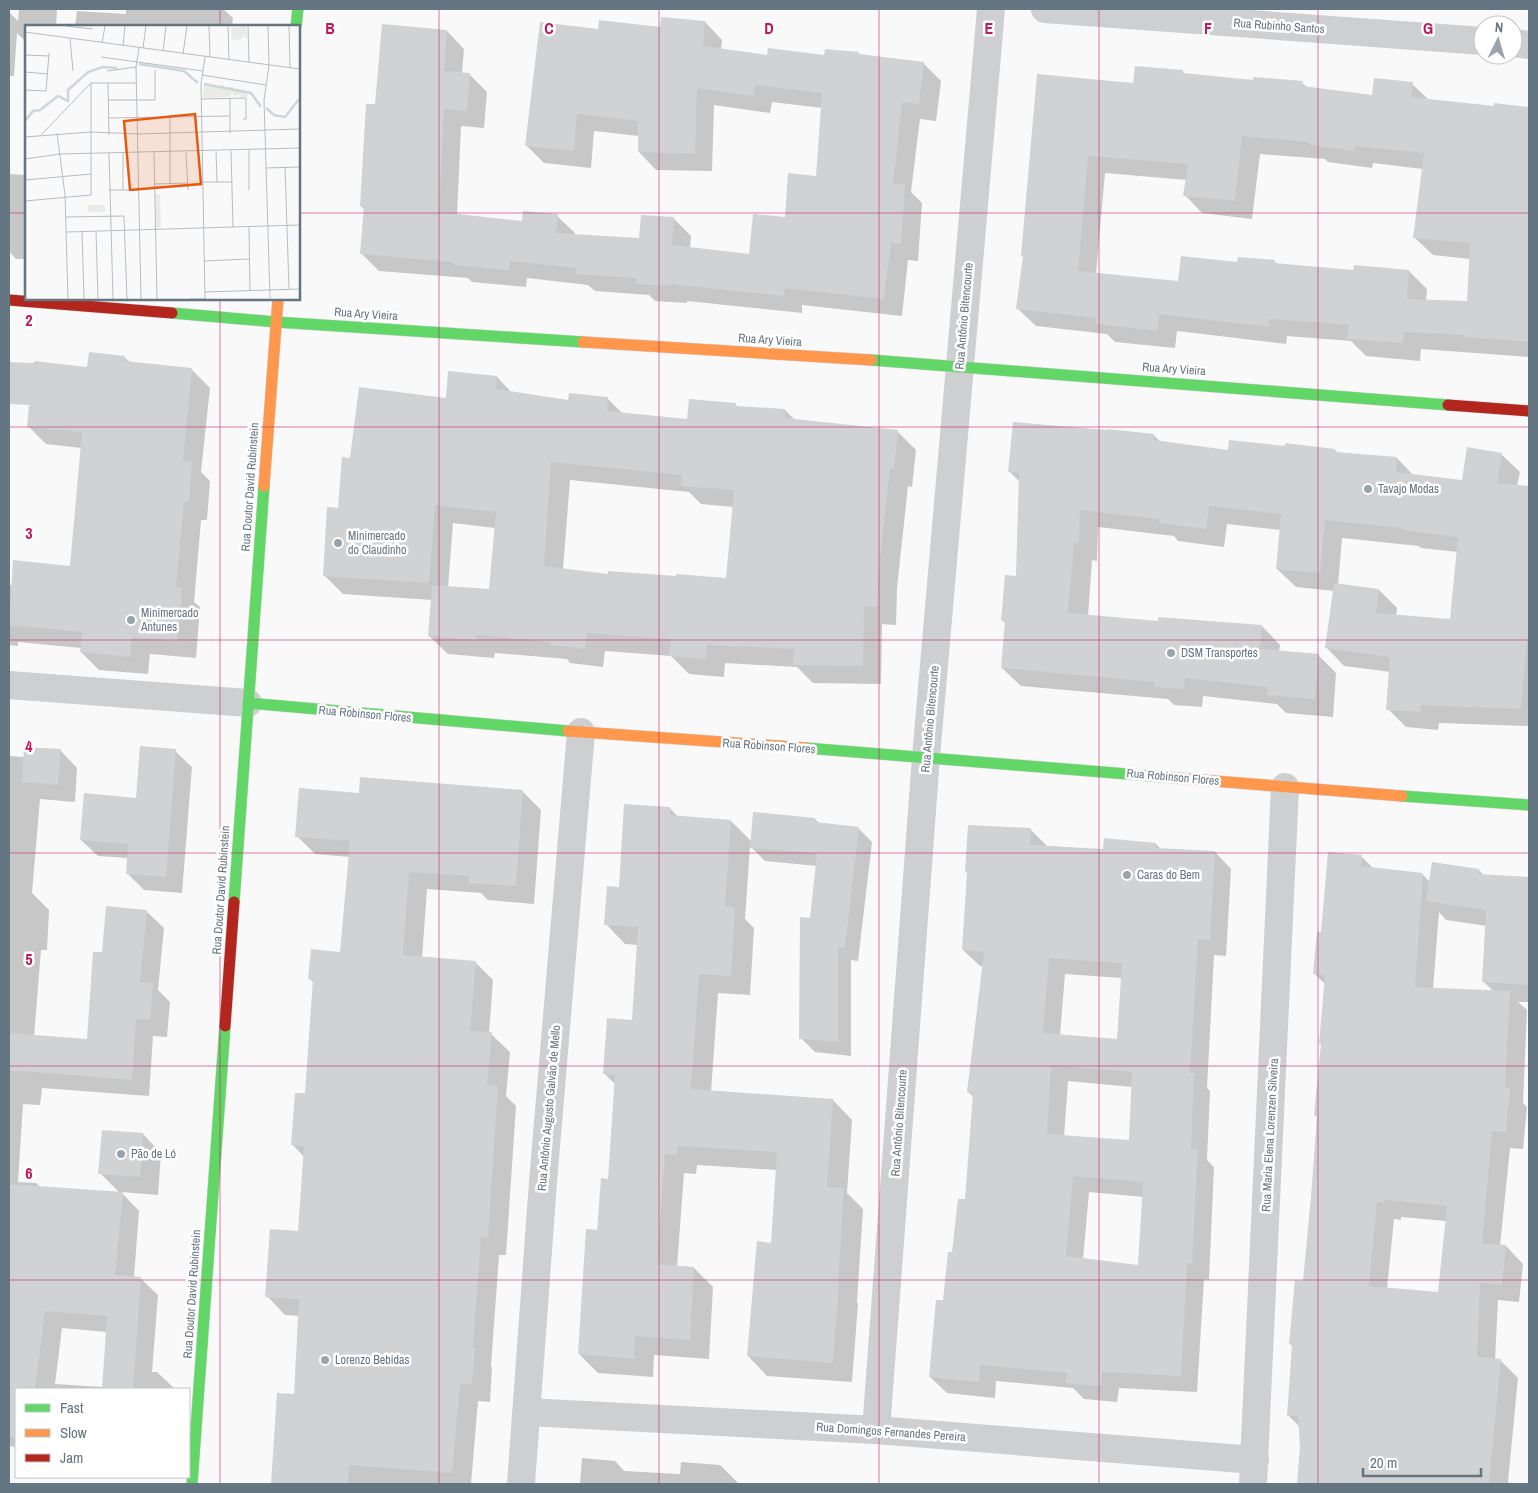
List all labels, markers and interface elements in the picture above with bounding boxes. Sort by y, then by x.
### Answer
street label: Rua Rubinho Santos [1233,15,1325,37]
north arrow [1473,15,1523,65]
text: B [325,17,335,39]
text: C [544,17,554,39]
text: D [764,17,774,39]
text: E [985,17,994,39]
text: F [1204,17,1212,39]
text: G [1423,17,1433,39]
text: N [1494,18,1504,36]
inset map [25,25,300,300]
street label: Rua Antônio Bitencourte [951,262,977,370]
street label: Rua Ary Vieira [334,304,399,324]
text: 2 [25,309,33,331]
street label: Rua Ary Vieira [738,330,803,350]
street label: Rua Ary Vieira [1142,359,1207,379]
street label: Rua Doutor David Rubinstein [238,422,262,552]
place label: Tavajo Modas [1378,481,1439,497]
marker: Tavajo Modas [1362,483,1374,495]
text: 3 [25,522,33,544]
place label: Minimercado do Claudinho [348,528,407,558]
marker: Minimercado do Claudinho [332,537,344,549]
place label: Minimercado Antunes [140,605,198,635]
marker: Minimercado Antunes [125,614,137,626]
place label: DSM Transportes [1181,645,1258,661]
marker: DSM Transportes [1165,647,1177,659]
street label: Rua Antônio Bitencourte [917,665,943,773]
street label: Rua Robinson Flores [318,702,412,726]
text: 4 [25,735,33,757]
street label: Rua Robinson Flores [722,735,816,757]
street label: Rua Robinson Flores [1126,765,1220,789]
street label: Rua Doutor David Rubinstein [209,825,233,955]
place label: Caras do Bem [1137,867,1200,883]
marker: Caras do Bem [1121,869,1133,881]
text: 5 [25,948,33,970]
street label: Rua Antônio Augusto Galvão de Mello [534,1024,564,1192]
street label: Rua Maria Elena Lorenzen Silveira [1258,1057,1282,1212]
street label: Rua Antônio Bitencourte [887,1069,911,1177]
place label: Pão de Ló [131,1146,176,1162]
marker: Pão de Ló [115,1148,127,1160]
text: 6 [25,1162,33,1184]
street label: Rua Doutor David Rubinstein [180,1229,204,1359]
place label: Lorenzo Bebidas [335,1352,409,1368]
marker: Lorenzo Bebidas [319,1354,331,1366]
legend [15,1388,190,1478]
text: Fast [60,1397,84,1418]
street label: Rua Domingos Fernandes Pereira [816,1419,967,1445]
text: Slow [60,1422,87,1443]
scale bar [1363,1446,1480,1478]
text: Jam [60,1447,83,1468]
text: 20 m [1370,1452,1397,1473]

